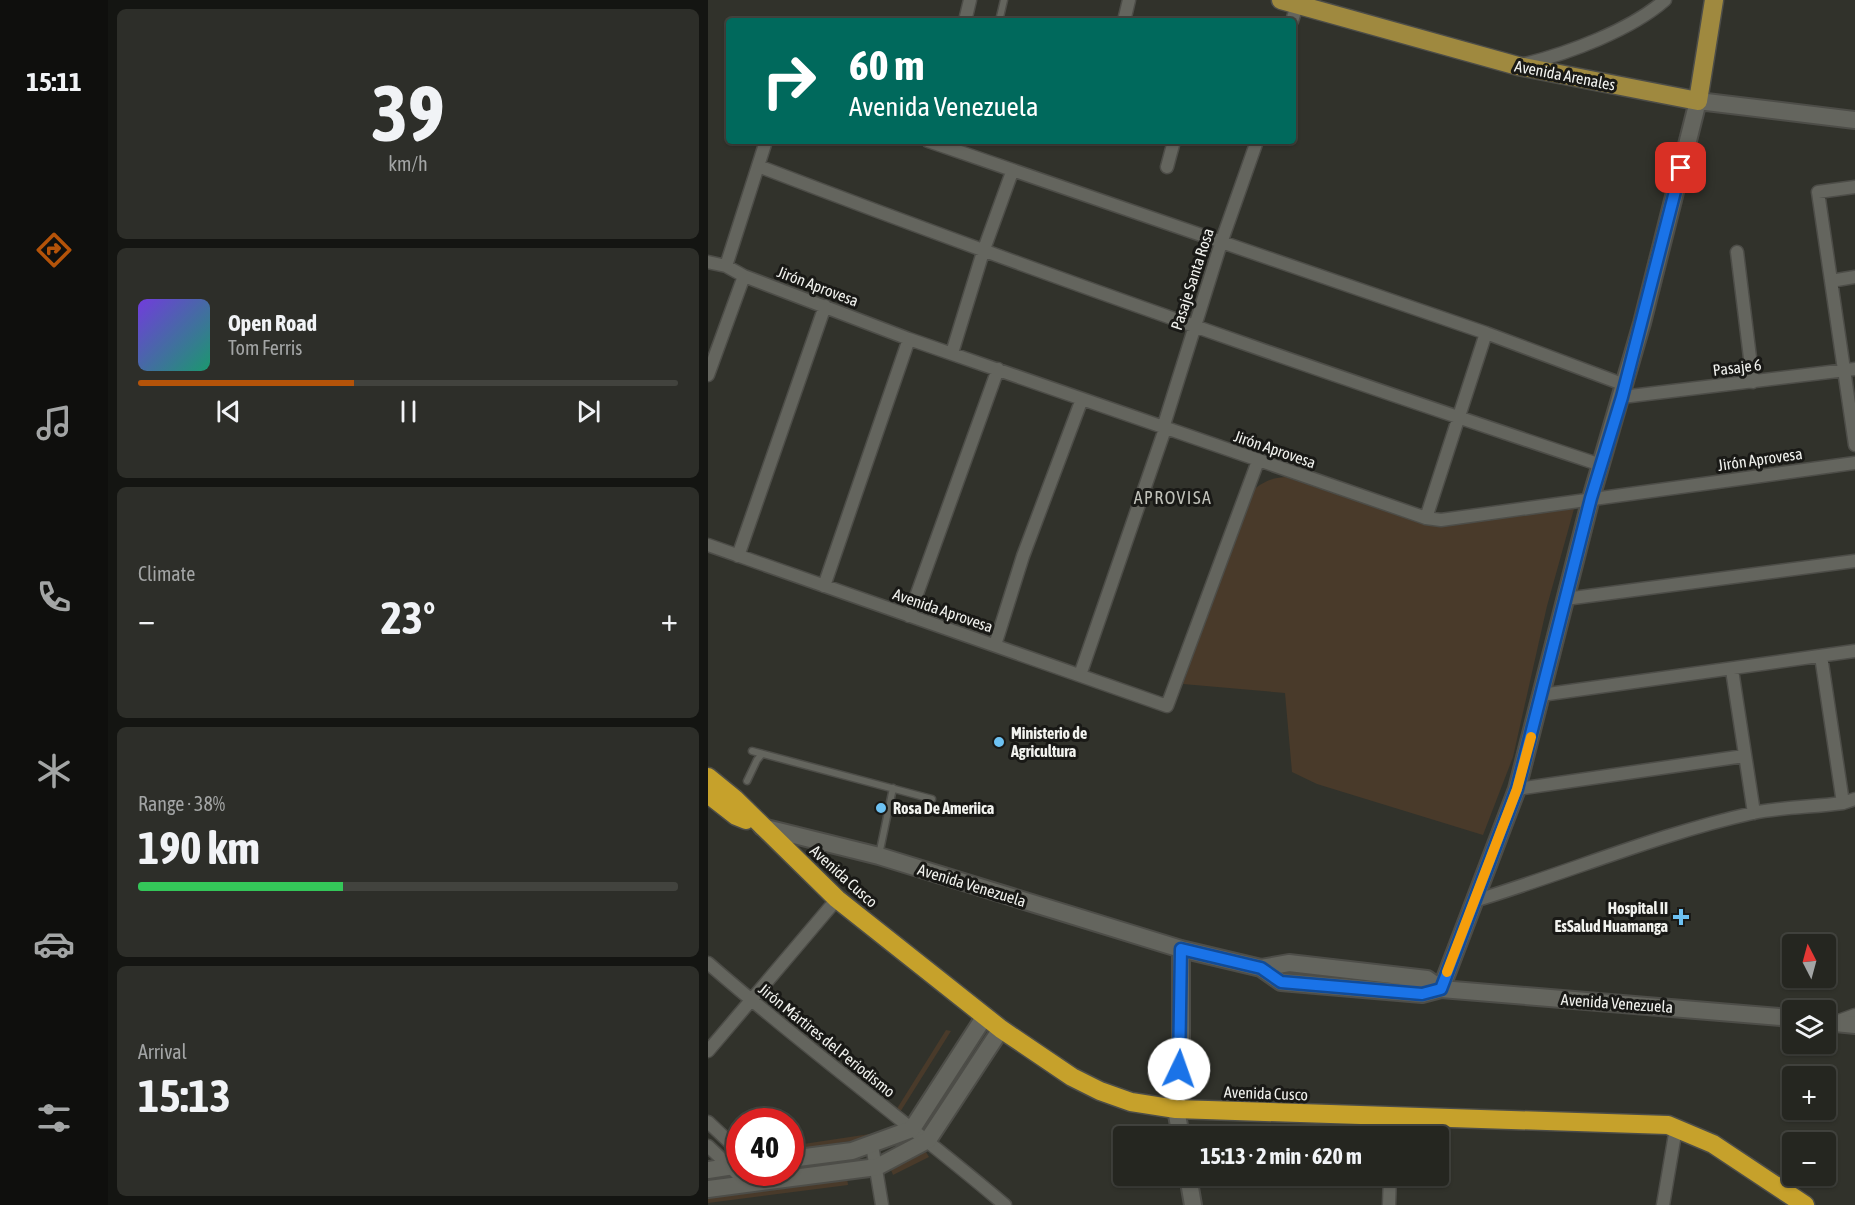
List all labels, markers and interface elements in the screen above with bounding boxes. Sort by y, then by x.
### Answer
text: 60 m [849,41,924,89]
icon: right [750,42,828,120]
street label: Avenida Arenales [1513,56,1617,94]
text: 15:11 [26,66,82,97]
text: 39 [371,68,445,158]
text: Avenida Venezuela [849,91,1038,122]
pin [1655,142,1706,193]
icon: arrive [1664,151,1697,184]
text: km/h [388,152,428,175]
street label: Pasaje Santa Rosa [1167,226,1218,332]
icon: directions [33,229,75,271]
street label: Jirón Aprovesa [775,262,861,311]
text: Open Road [228,310,317,336]
text: Tom Ferris [228,336,302,359]
street label: Pasaje 6 [1712,355,1762,380]
icon: previous [212,395,245,428]
icon: pause [392,395,425,428]
icon: next [572,395,605,428]
icon: music [33,402,75,444]
street label: Jirón Aprovesa [1231,427,1318,472]
street label: Jirón Aprovesa [1717,444,1804,475]
district label: APROVISA [1134,487,1212,508]
text: Climate [138,562,195,585]
icon: phone [33,576,75,618]
street label: Avenida Aprovesa [890,584,995,636]
text: 23° [381,592,435,644]
text: − [138,600,155,638]
text: + [661,600,678,638]
place label: Ministerio de Agricultura [1010,724,1087,760]
marker: Ministerio de Agricultura [992,735,1006,749]
icon: climate [33,750,75,792]
text: Range · 38% [138,792,225,815]
place label: Rosa De Ameriica [893,799,994,817]
marker: Rosa De Ameriica [874,801,888,815]
text: 190 km [138,822,260,874]
street label: Avenida Cusco [807,841,881,911]
street label: Avenida Venezuela [916,860,1028,910]
place label: Hospital II EsSalud Huamanga [1554,899,1668,935]
marker: Hospital II EsSalud Huamanga [1672,908,1690,926]
icon: car [33,923,75,965]
north arrow [1782,934,1836,988]
map controls [1782,934,1836,1186]
street label: Jirón Mártires del Periodismo [755,980,899,1100]
street label: Avenida Venezuela [1560,990,1674,1016]
button: layers [1782,1000,1836,1054]
position arrow [1147,1037,1211,1101]
text: Arrival [138,1040,187,1063]
button: + [1782,1066,1836,1120]
text: 15:13 [138,1070,231,1122]
street label: Avenida Cusco [1224,1083,1308,1103]
icon: filters [33,1097,75,1139]
speed limit sign: 40 [726,1108,804,1186]
button: − [1782,1132,1836,1186]
text: 15:13 · 2 min · 620 m [1200,1143,1362,1169]

